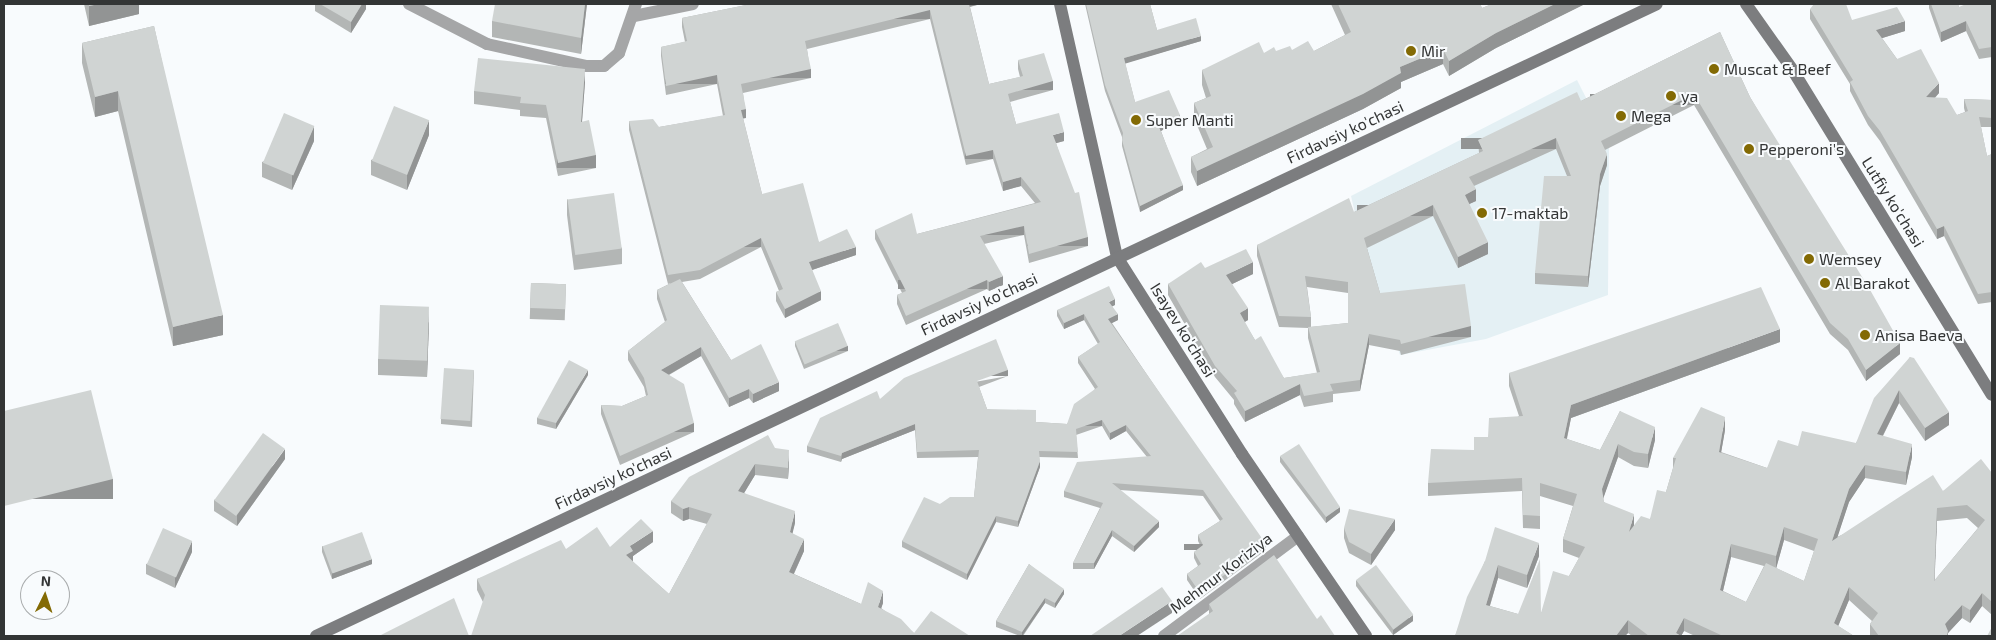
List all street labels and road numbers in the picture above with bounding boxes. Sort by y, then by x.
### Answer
street label: Firdavsiy ko'chasi [1283,96,1407,168]
street label: Lutfiy ko'chasi [1858,153,1928,251]
street label: Firdavsiy ko'chasi [917,268,1041,340]
street label: Isayev ko'chasi [1146,279,1220,381]
street label: Firdavsiy ko'chasi [551,442,675,514]
street label: Mehmur Koriziya [1166,528,1276,618]

